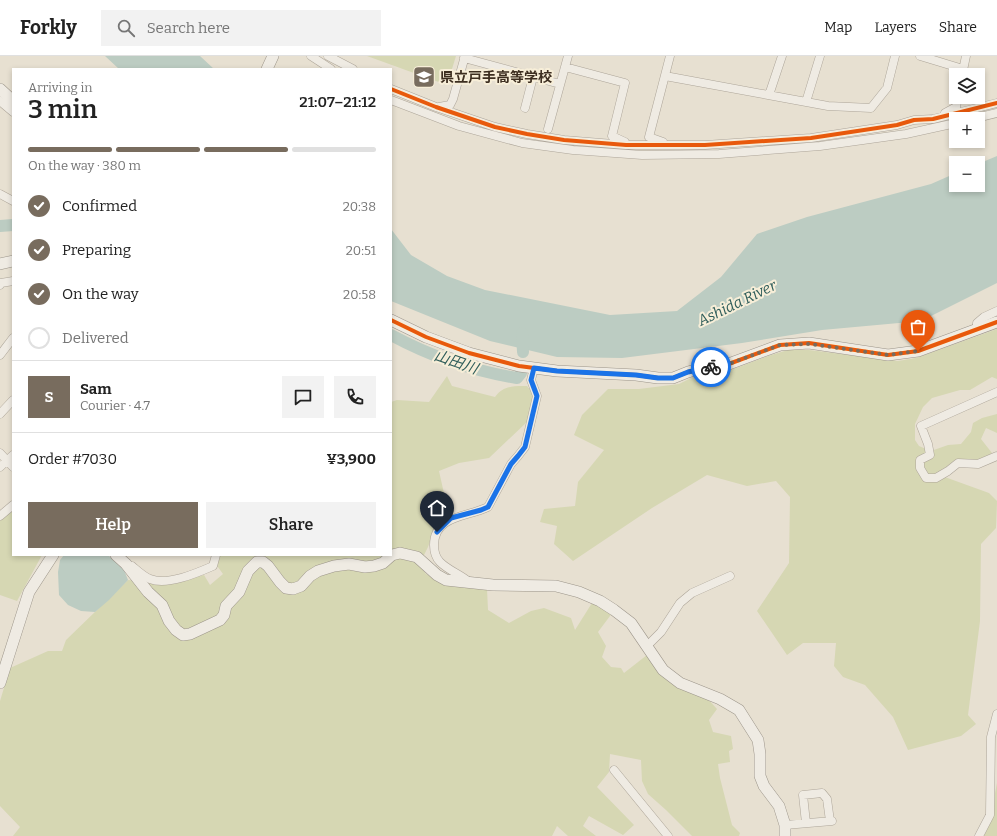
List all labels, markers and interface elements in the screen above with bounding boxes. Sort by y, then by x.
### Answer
search box [101,10,381,46]
text: Forkly [20,16,77,39]
icon: search [115,17,137,39]
text: Search here [147,19,230,37]
text: Map [824,19,852,36]
text: Layers [874,19,917,36]
text: Share [939,19,977,36]
school or university icon: 県立戸手高等学校 [411,64,437,90]
map controls [949,68,985,192]
button: layers [949,68,985,104]
place label: 県立戸手高等学校 [440,69,552,86]
text: Arriving in [28,80,93,95]
text: 21:07–21:12 [299,93,376,111]
text: 3 min [28,94,97,125]
button: + [949,112,985,148]
button: − [949,156,985,192]
text: On the way · 380 m [28,158,141,173]
icon: check [28,195,50,217]
text: Confirmed [62,197,137,215]
text: 20:38 [343,199,376,214]
icon: check [28,239,50,261]
text: Preparing [62,241,131,259]
text: 20:51 [346,243,376,258]
water label: Ashida River [694,276,780,330]
icon: check [28,283,50,305]
text: On the way [62,285,139,303]
text: 20:58 [343,287,376,302]
pin [901,310,935,351]
icon: bag [907,316,929,338]
text: Delivered [62,329,129,347]
water label: 山田川 [432,346,482,378]
courier [691,347,731,387]
icon: bike [700,356,722,378]
button: chat [282,376,324,418]
button: phone [334,376,376,418]
text: Sam [80,380,112,398]
text: S [44,388,54,406]
text: Courier · 4.7 [80,398,150,413]
text: Order #7030 [28,450,117,468]
text: ¥3,900 [327,450,376,468]
pin [420,491,454,532]
icon: home [426,497,448,519]
button: Help [28,502,198,548]
button: Share [206,502,376,548]

